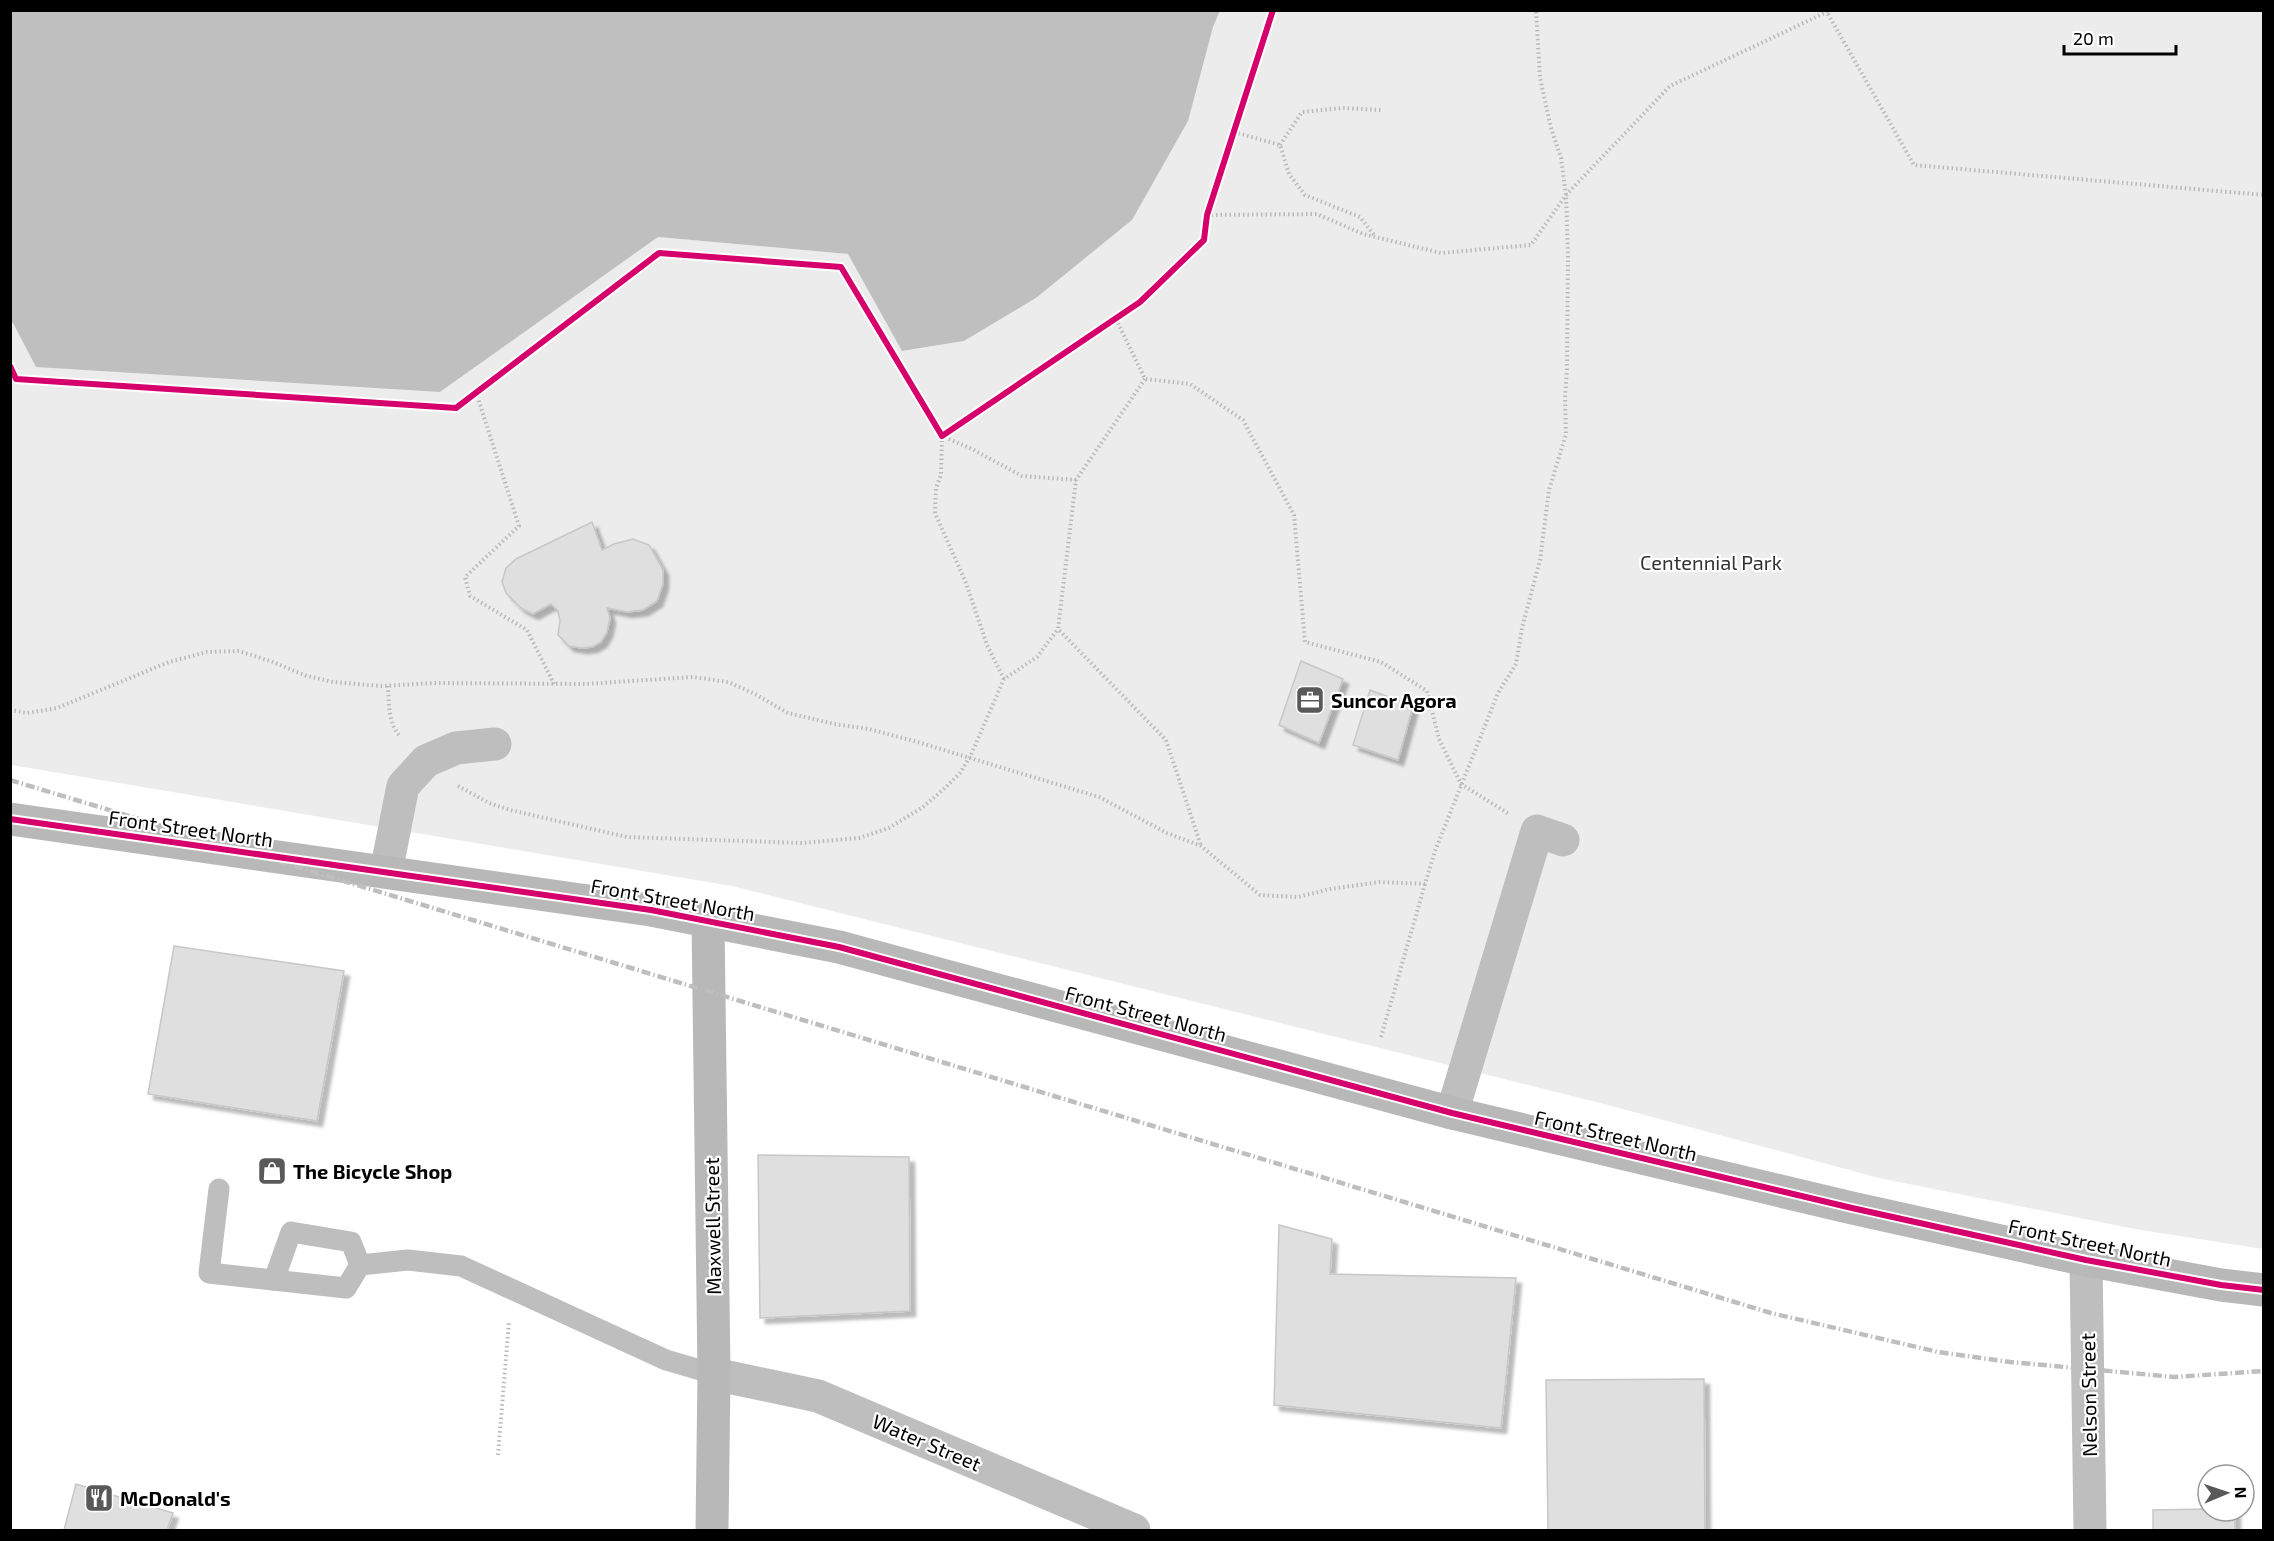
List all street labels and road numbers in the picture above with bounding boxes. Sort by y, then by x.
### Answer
street label: Front Street North [107,805,275,851]
street label: Front Street North [589,873,757,925]
street label: Front Street North [1063,980,1229,1046]
street label: Front Street North [1532,1105,1700,1165]
street label: Maxwell Street [699,1157,725,1295]
street label: Front Street North [2006,1213,2174,1271]
street label: Nelson Street [2075,1332,2101,1457]
street label: Water Street [869,1408,985,1476]

